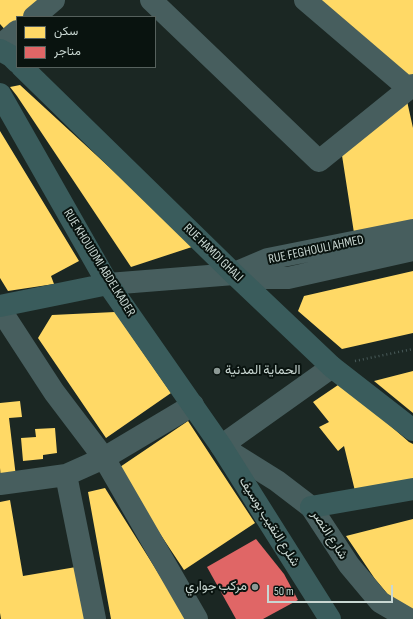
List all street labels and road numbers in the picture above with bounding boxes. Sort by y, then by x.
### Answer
street label: RUE KHOUIDMI ABDELKADER [60,206,138,320]
street label: RUE HAMDI GHALI [180,221,246,285]
street label: RUE FEGHOULI AHMED [267,232,365,268]
street label: شلرع النقيب بوسيف [235,474,303,570]
street label: شارع النصر [307,507,351,563]

